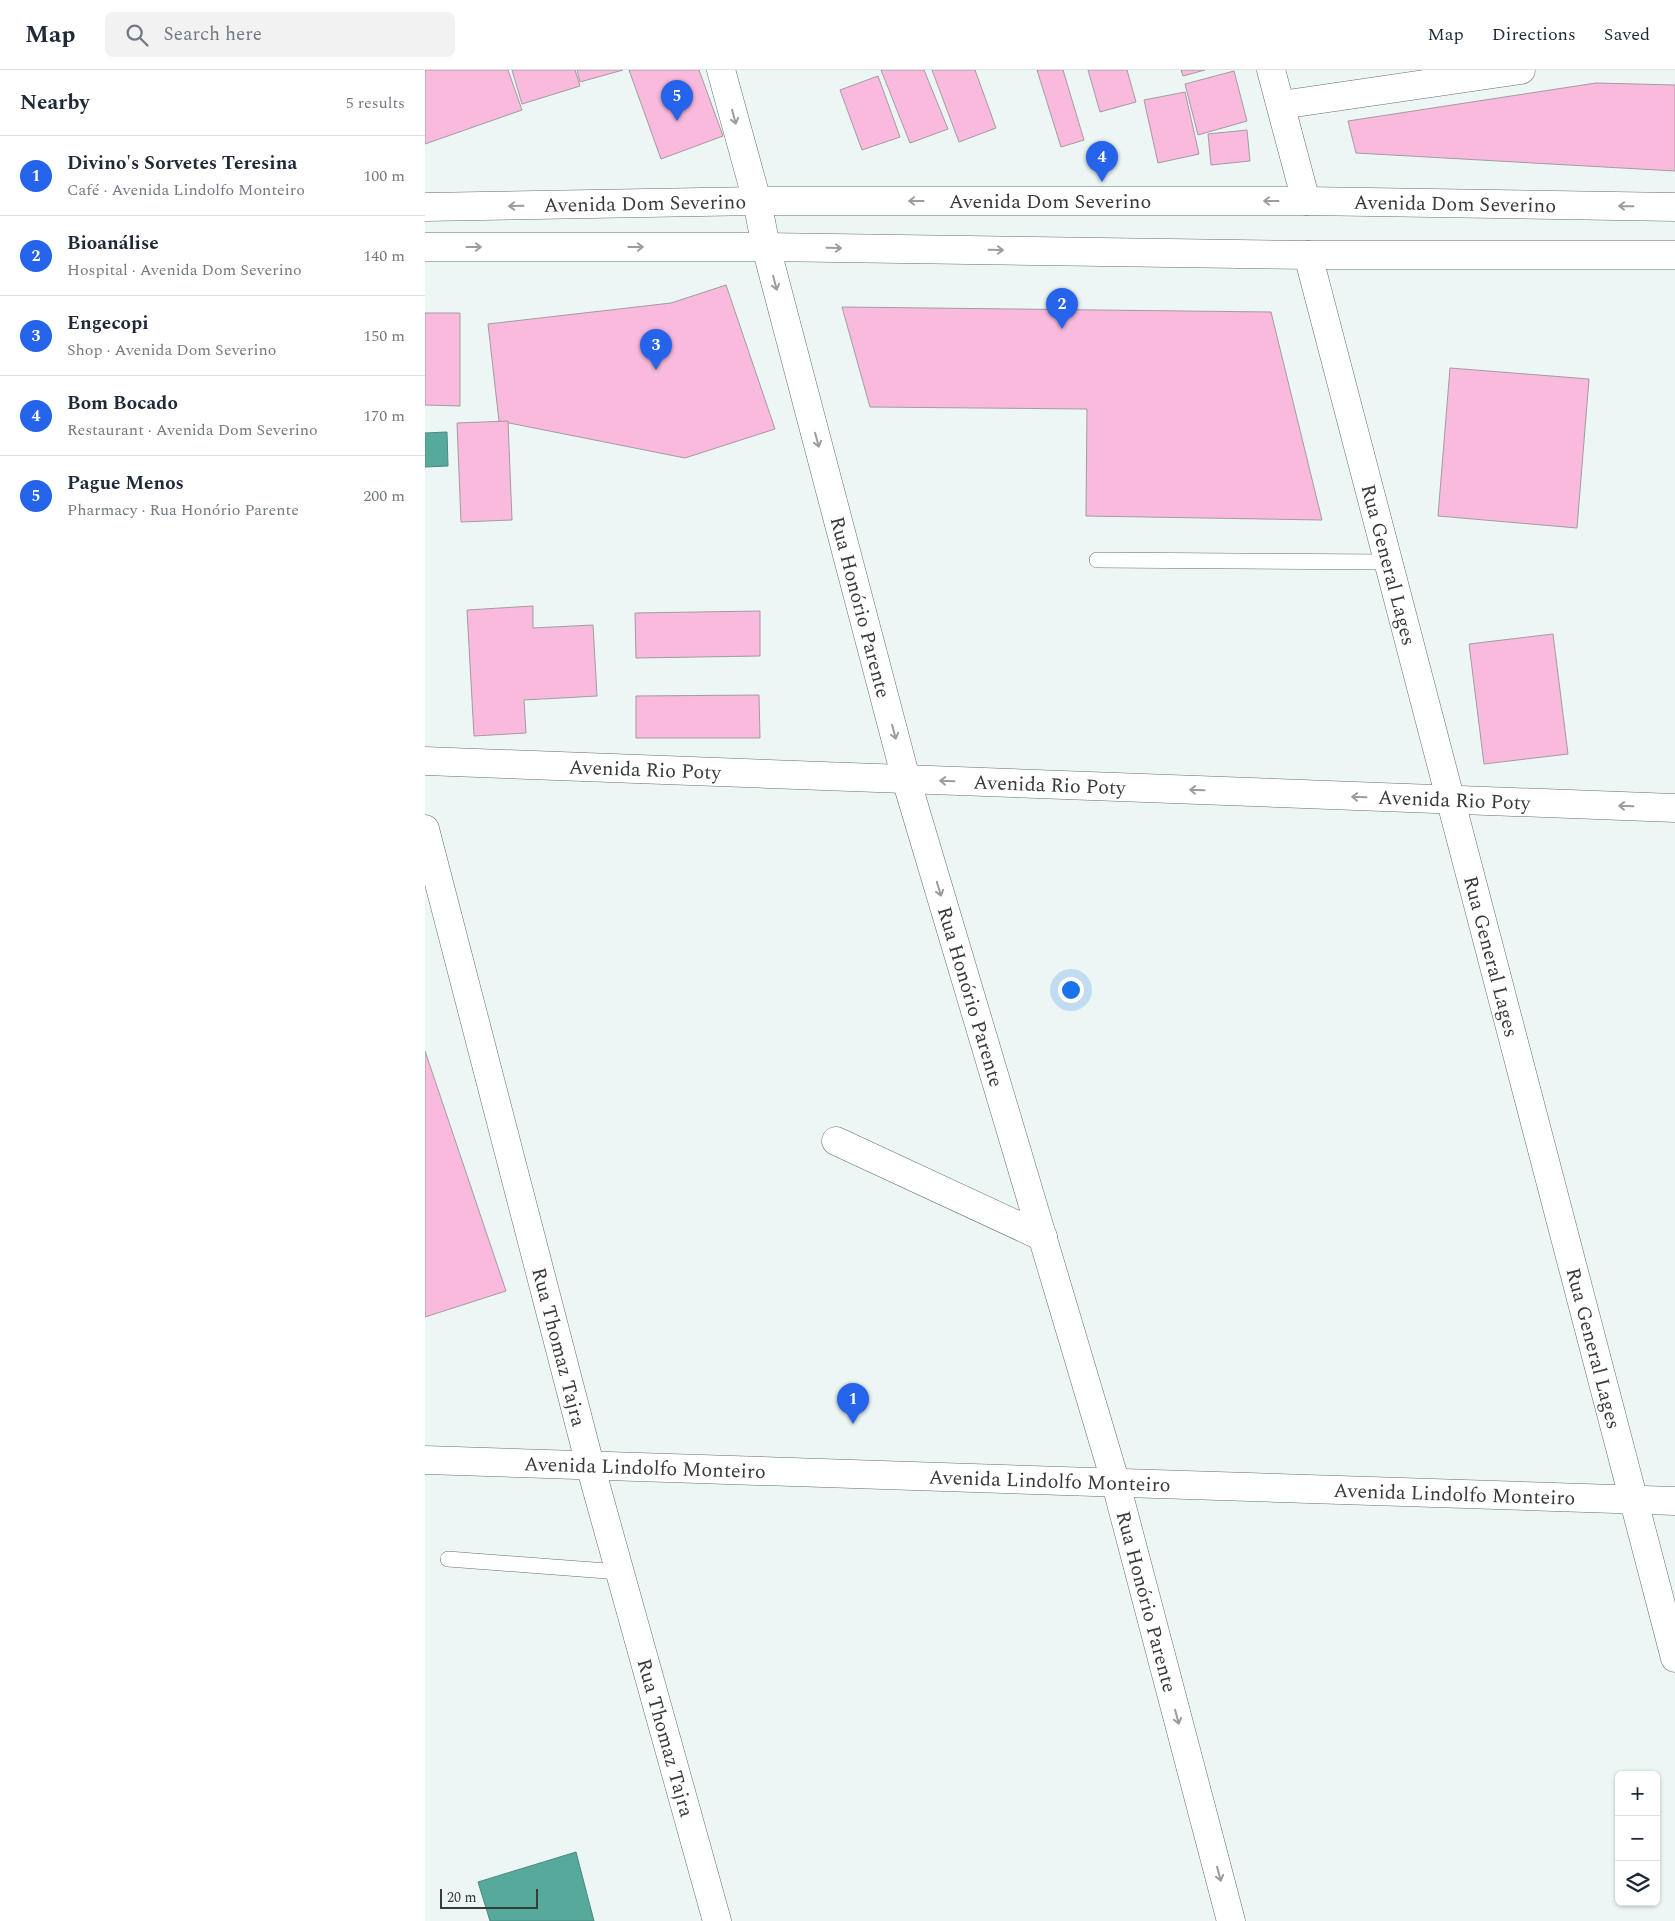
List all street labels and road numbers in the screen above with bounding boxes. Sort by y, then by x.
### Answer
street label: Avenida Dom Severino [543,187,746,221]
street label: Avenida Dom Severino [949,187,1151,217]
street label: Avenida Dom Severino [1353,188,1556,221]
street label: Rua General Lages [1353,481,1423,649]
street label: Rua Honório Parente [821,513,898,701]
street label: Avenida Rio Poty [568,752,723,788]
street label: Avenida Rio Poty [973,768,1128,803]
street label: Avenida Rio Poty [1377,783,1532,819]
street label: Rua General Lages [1455,873,1526,1041]
street label: Rua Honório Parente [929,903,1011,1091]
street label: Rua Thomaz Tajra [523,1264,593,1430]
street label: Rua General Lages [1558,1264,1628,1432]
street label: Avenida Lindolfo Monteiro [524,1449,766,1487]
street label: Avenida Lindolfo Monteiro [928,1463,1171,1500]
street label: Avenida Lindolfo Monteiro [1333,1476,1576,1514]
street label: Rua Honório Parente [1108,1508,1184,1696]
street label: Rua Thomaz Tajra [629,1655,701,1821]

